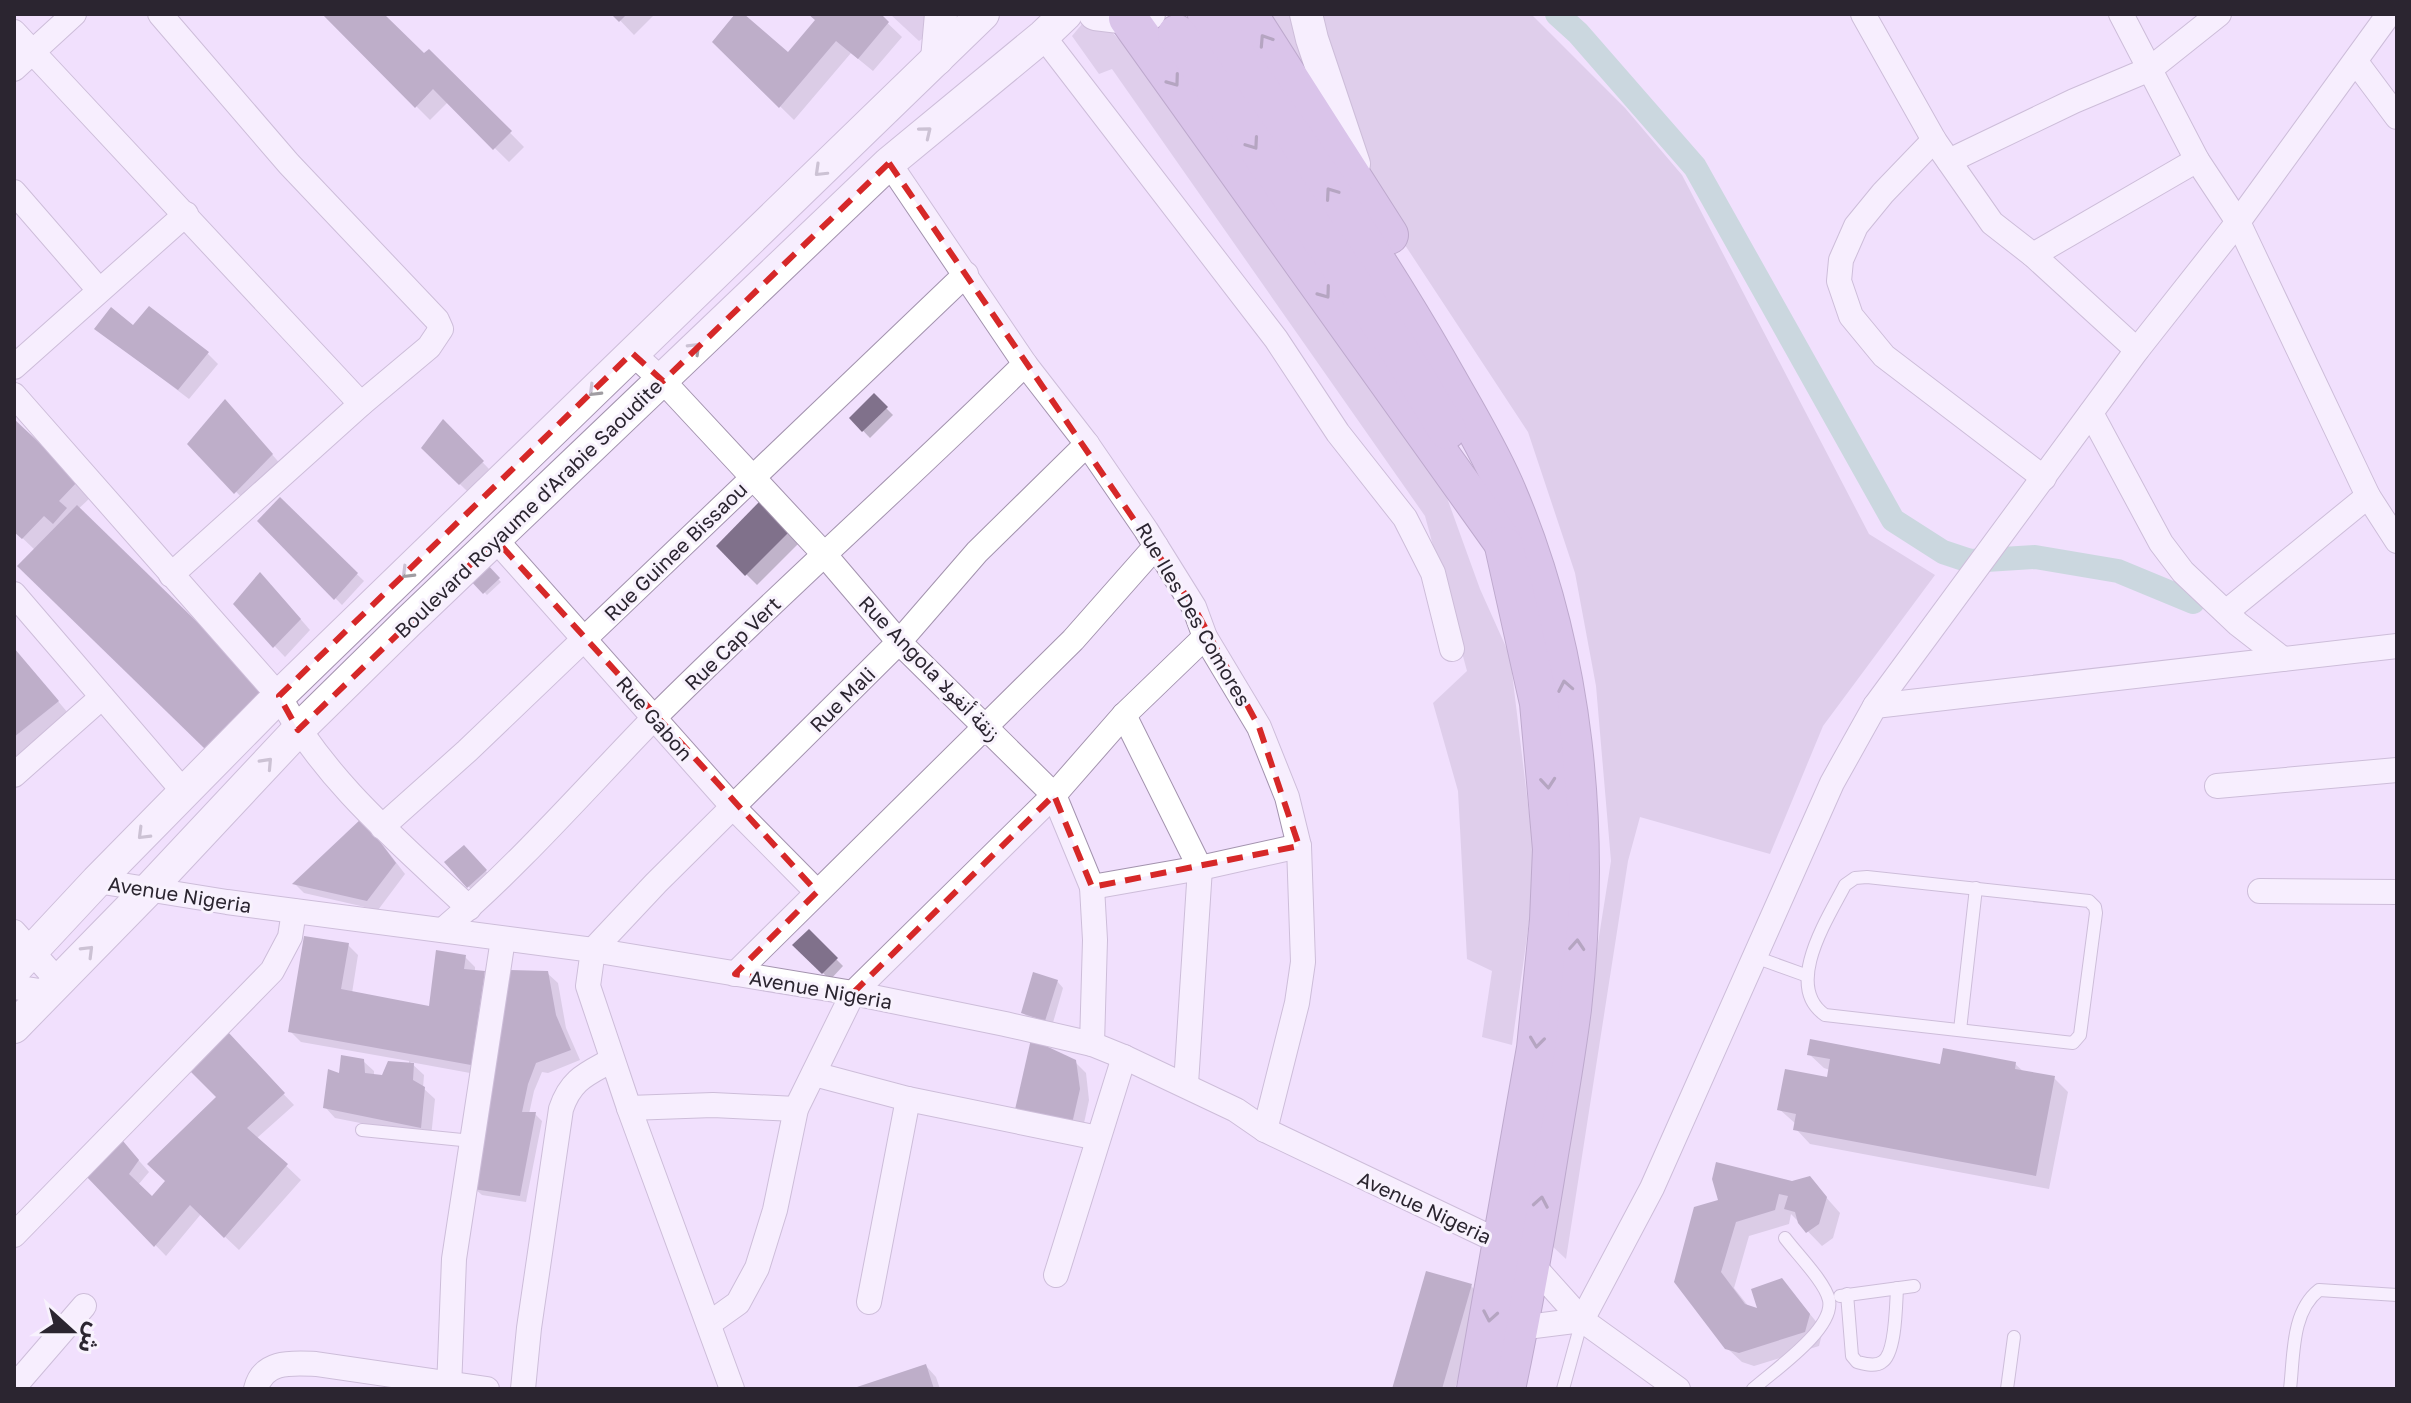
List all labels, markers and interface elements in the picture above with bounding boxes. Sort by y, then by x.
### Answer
one-way arrow [1260,35,1275,49]
one-way arrow [1164,73,1179,87]
one-way arrow [917,127,931,142]
one-way arrow [1243,136,1258,150]
one-way arrow [815,162,830,176]
one-way arrow [1326,187,1341,201]
one-way arrow [1316,284,1330,298]
one-way arrow [686,343,700,357]
street label: Boulevard Royaume d'Arabie Saoudite [389,374,667,642]
one-way arrow [589,382,603,396]
street label: Rue Guinee Bissaou [599,477,751,625]
street label: Rue Iles Des Comores [1132,518,1256,710]
one-way arrow [402,563,417,578]
street label: Rue Angola زنقة أنغولا [854,590,1006,746]
street label: Rue Cap Vert [679,591,785,695]
street label: Rue Mali [804,661,880,737]
street label: Rue Gabon [612,671,698,765]
one-way arrow [1557,679,1574,693]
one-way arrow [258,757,272,772]
one-way arrow [1539,777,1556,790]
one-way arrow [138,825,152,839]
street label: Avenue Nigeria [107,871,253,917]
one-way arrow [1568,938,1585,951]
one-way arrow [79,946,93,960]
street label: Avenue Nigeria [748,965,894,1013]
one-way arrow [1529,1035,1546,1049]
street label: Avenue Nigeria [1354,1166,1496,1248]
one-way arrow [1532,1196,1549,1209]
north arrow [32,1291,112,1371]
one-way arrow [1482,1309,1499,1323]
text: ش [73,1319,109,1357]

